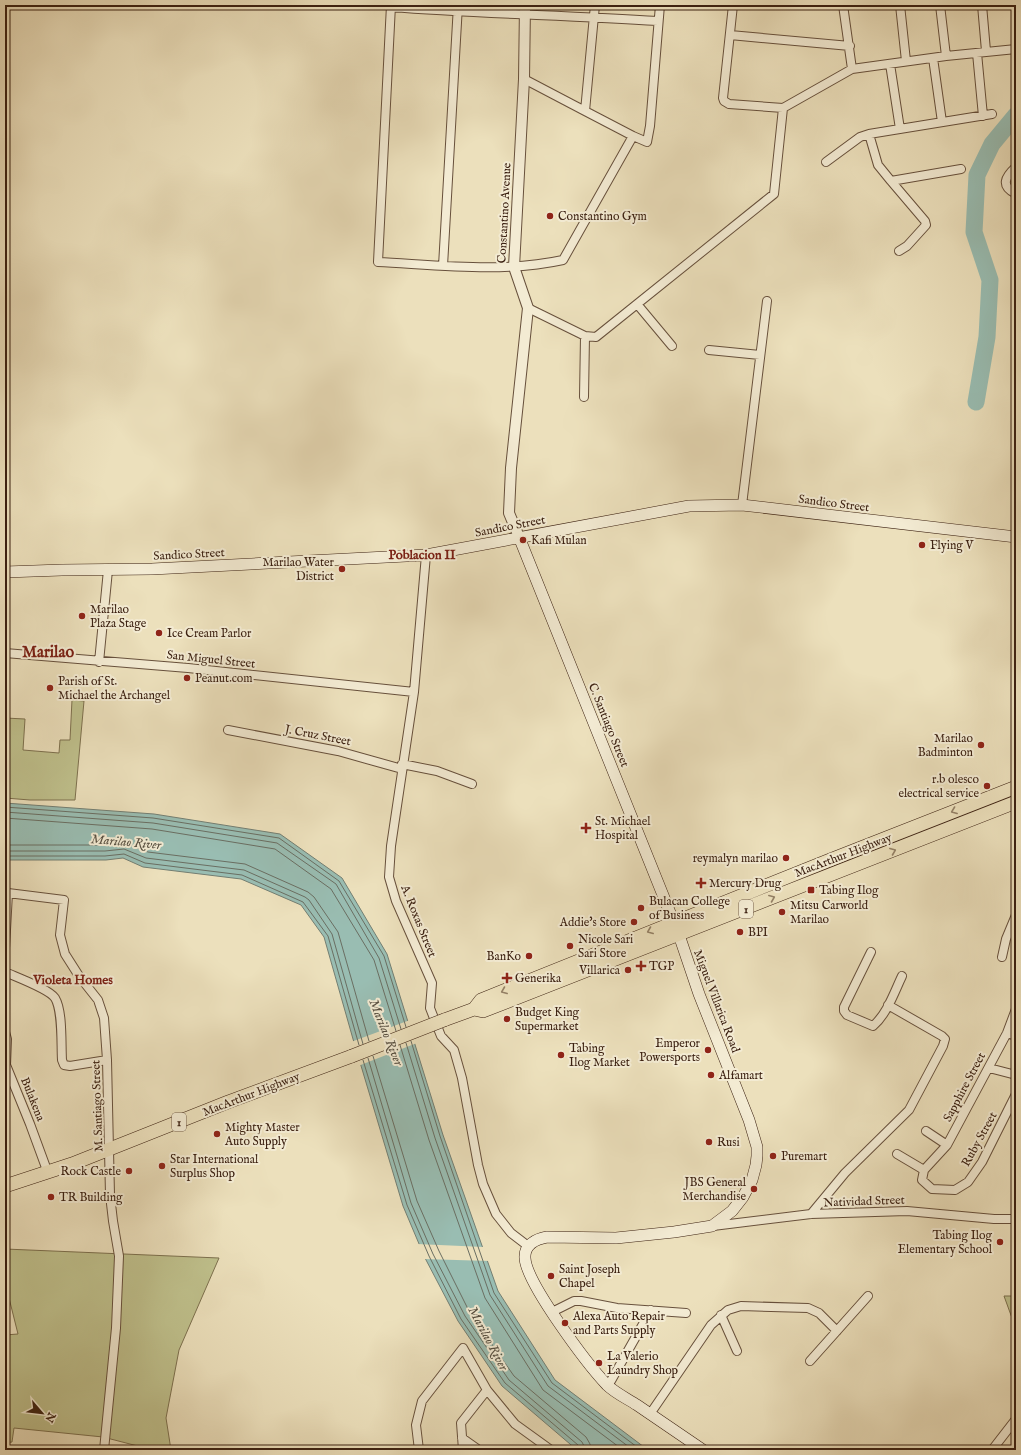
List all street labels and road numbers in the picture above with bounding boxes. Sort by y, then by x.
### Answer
street label: Constantino Avenue [494,162,515,264]
street label: Sandico Street [798,492,870,515]
street label: Sandico Street [474,512,547,541]
street label: Sandico Street [153,545,225,564]
street label: San Miguel Street [166,647,256,672]
street label: C. Santiago Street [585,681,632,769]
street label: J. Cruz Street [281,721,352,750]
street label: MacArthur Highway [792,830,894,881]
street label: A. Roxas Street [397,882,440,960]
road number: 1 [739,900,753,918]
street label: Miguel Villarica Road [690,948,743,1055]
street label: Sapphire Street [940,1050,990,1125]
street label: M. Santiago Street [88,1060,107,1152]
street label: MacArthur Highway [200,1069,302,1120]
street label: Bulakena [17,1075,48,1124]
street label: Ruby Street [958,1109,1001,1169]
road number: 1 [172,1113,186,1131]
street label: Natividad Street [823,1193,905,1210]

